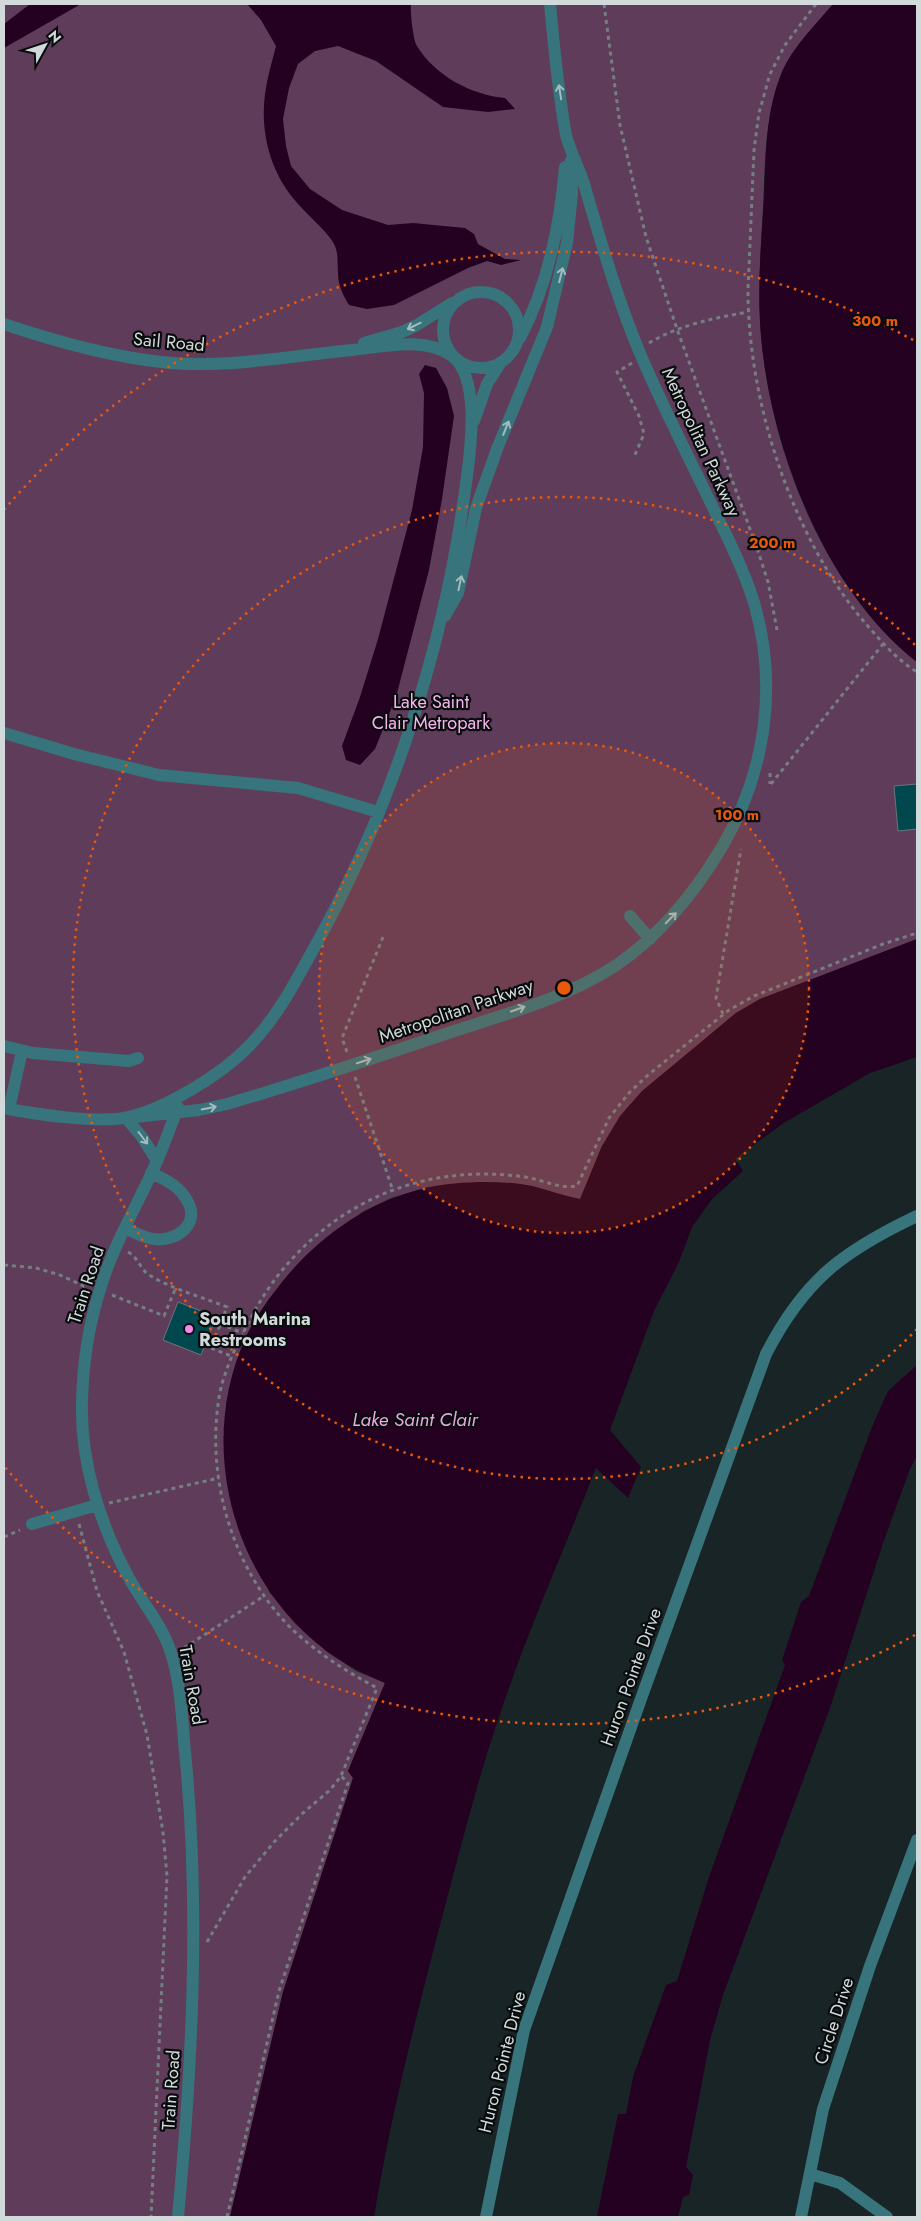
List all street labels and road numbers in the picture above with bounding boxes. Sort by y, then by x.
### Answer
street label: Sail Road [132,326,206,358]
street label: Metropolitan Parkway [655,363,747,521]
street label: Metropolitan Parkway [375,972,537,1050]
street label: Train Road [61,1243,111,1327]
street label: Huron Pointe Drive [594,1604,668,1750]
street label: Train Road [172,1643,212,1727]
street label: Circle Drive [808,1974,860,2068]
street label: Huron Pointe Drive [472,1988,532,2136]
street label: Train Road [155,2049,187,2131]

